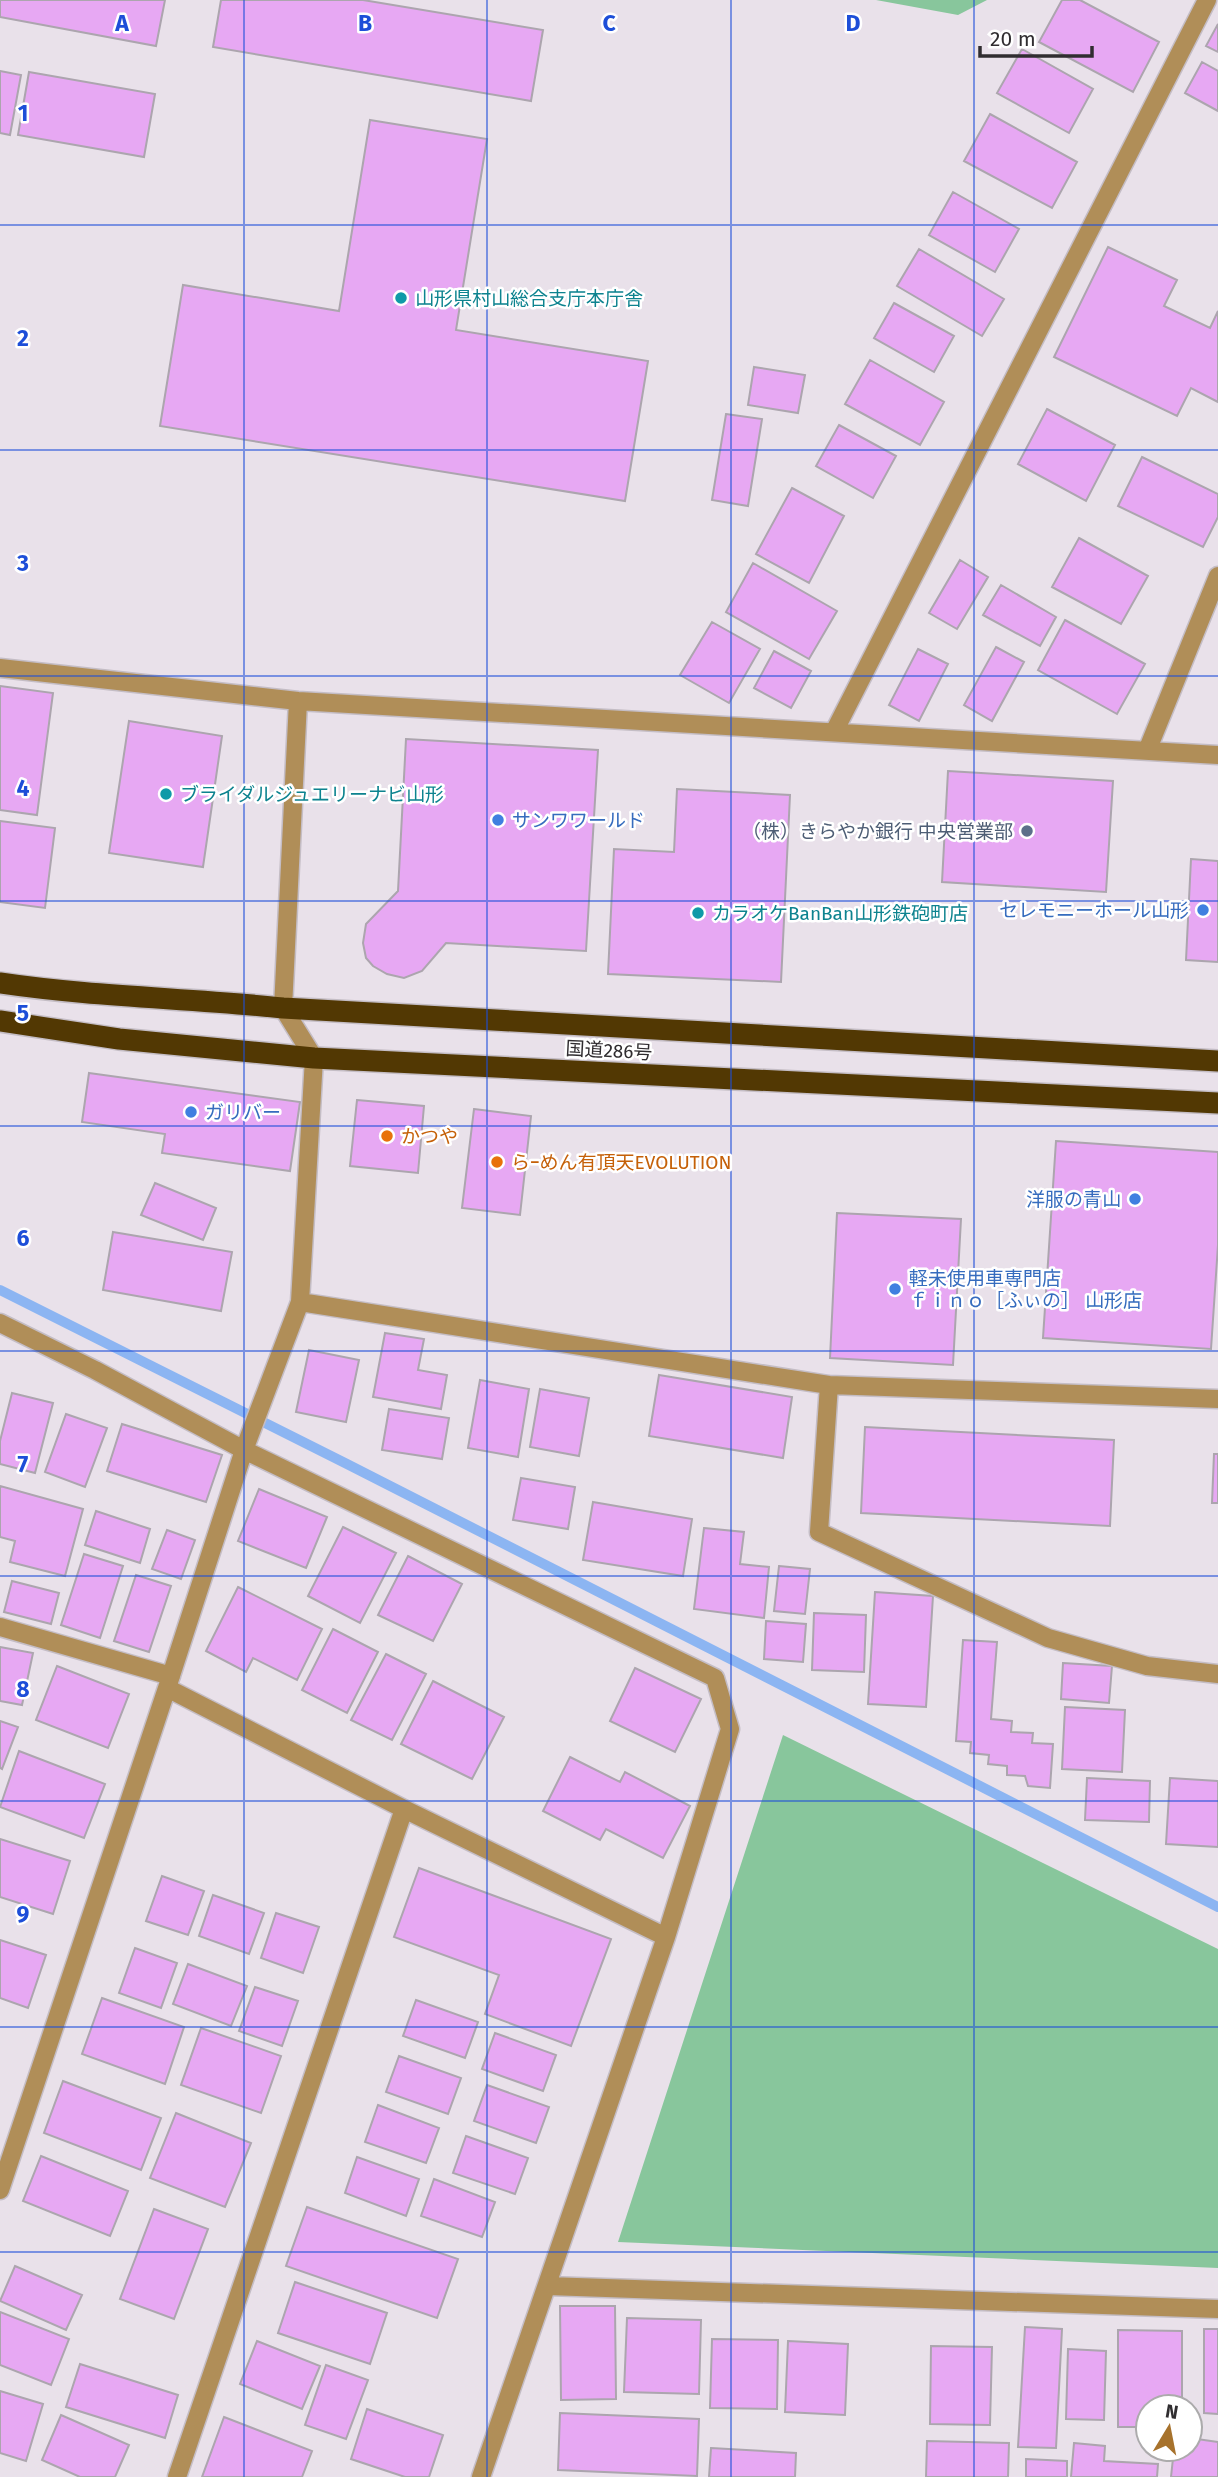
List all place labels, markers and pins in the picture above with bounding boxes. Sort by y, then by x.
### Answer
place label: 山形県村山総合支庁本庁舎 [415,287,643,310]
marker: 山形県村山総合支庁本庁舎 [393,290,409,306]
place label: ブライダルジュエリーナビ山形 [180,783,444,806]
marker: ブライダルジュエリーナビ山形 [158,786,174,802]
place label: サンワワールド [512,809,645,832]
marker: サンワワールド [490,812,506,828]
place label: （株）きらやか銀行 中央営業部 [742,820,1013,843]
marker: （株）きらやか銀行 中央営業部 [1019,823,1035,839]
place label: セレモニーホール山形 [999,899,1189,922]
place label: カラオケBanBan山形鉄砲町店 [712,902,968,925]
marker: セレモニーホール山形 [1195,902,1211,918]
marker: カラオケBanBan山形鉄砲町店 [690,905,706,921]
place label: ガリバー [205,1101,281,1124]
marker: ガリバー [183,1104,199,1120]
place label: かつや [401,1125,458,1148]
marker: かつや [379,1128,395,1144]
place label: らｰめん有頂天EVOLUTION [511,1151,731,1174]
marker: らｰめん有頂天EVOLUTION [489,1154,505,1170]
place label: 洋服の青山 [1026,1188,1121,1211]
marker: 洋服の青山 [1127,1191,1143,1207]
place label: 軽未使用車専門店 ｆｉｎｏ［ふぃの］ 山形店 [909,1267,1142,1312]
marker: 軽未使用車専門店 ｆｉｎｏ［ふぃの］ 山形店 [887,1281,903,1297]

